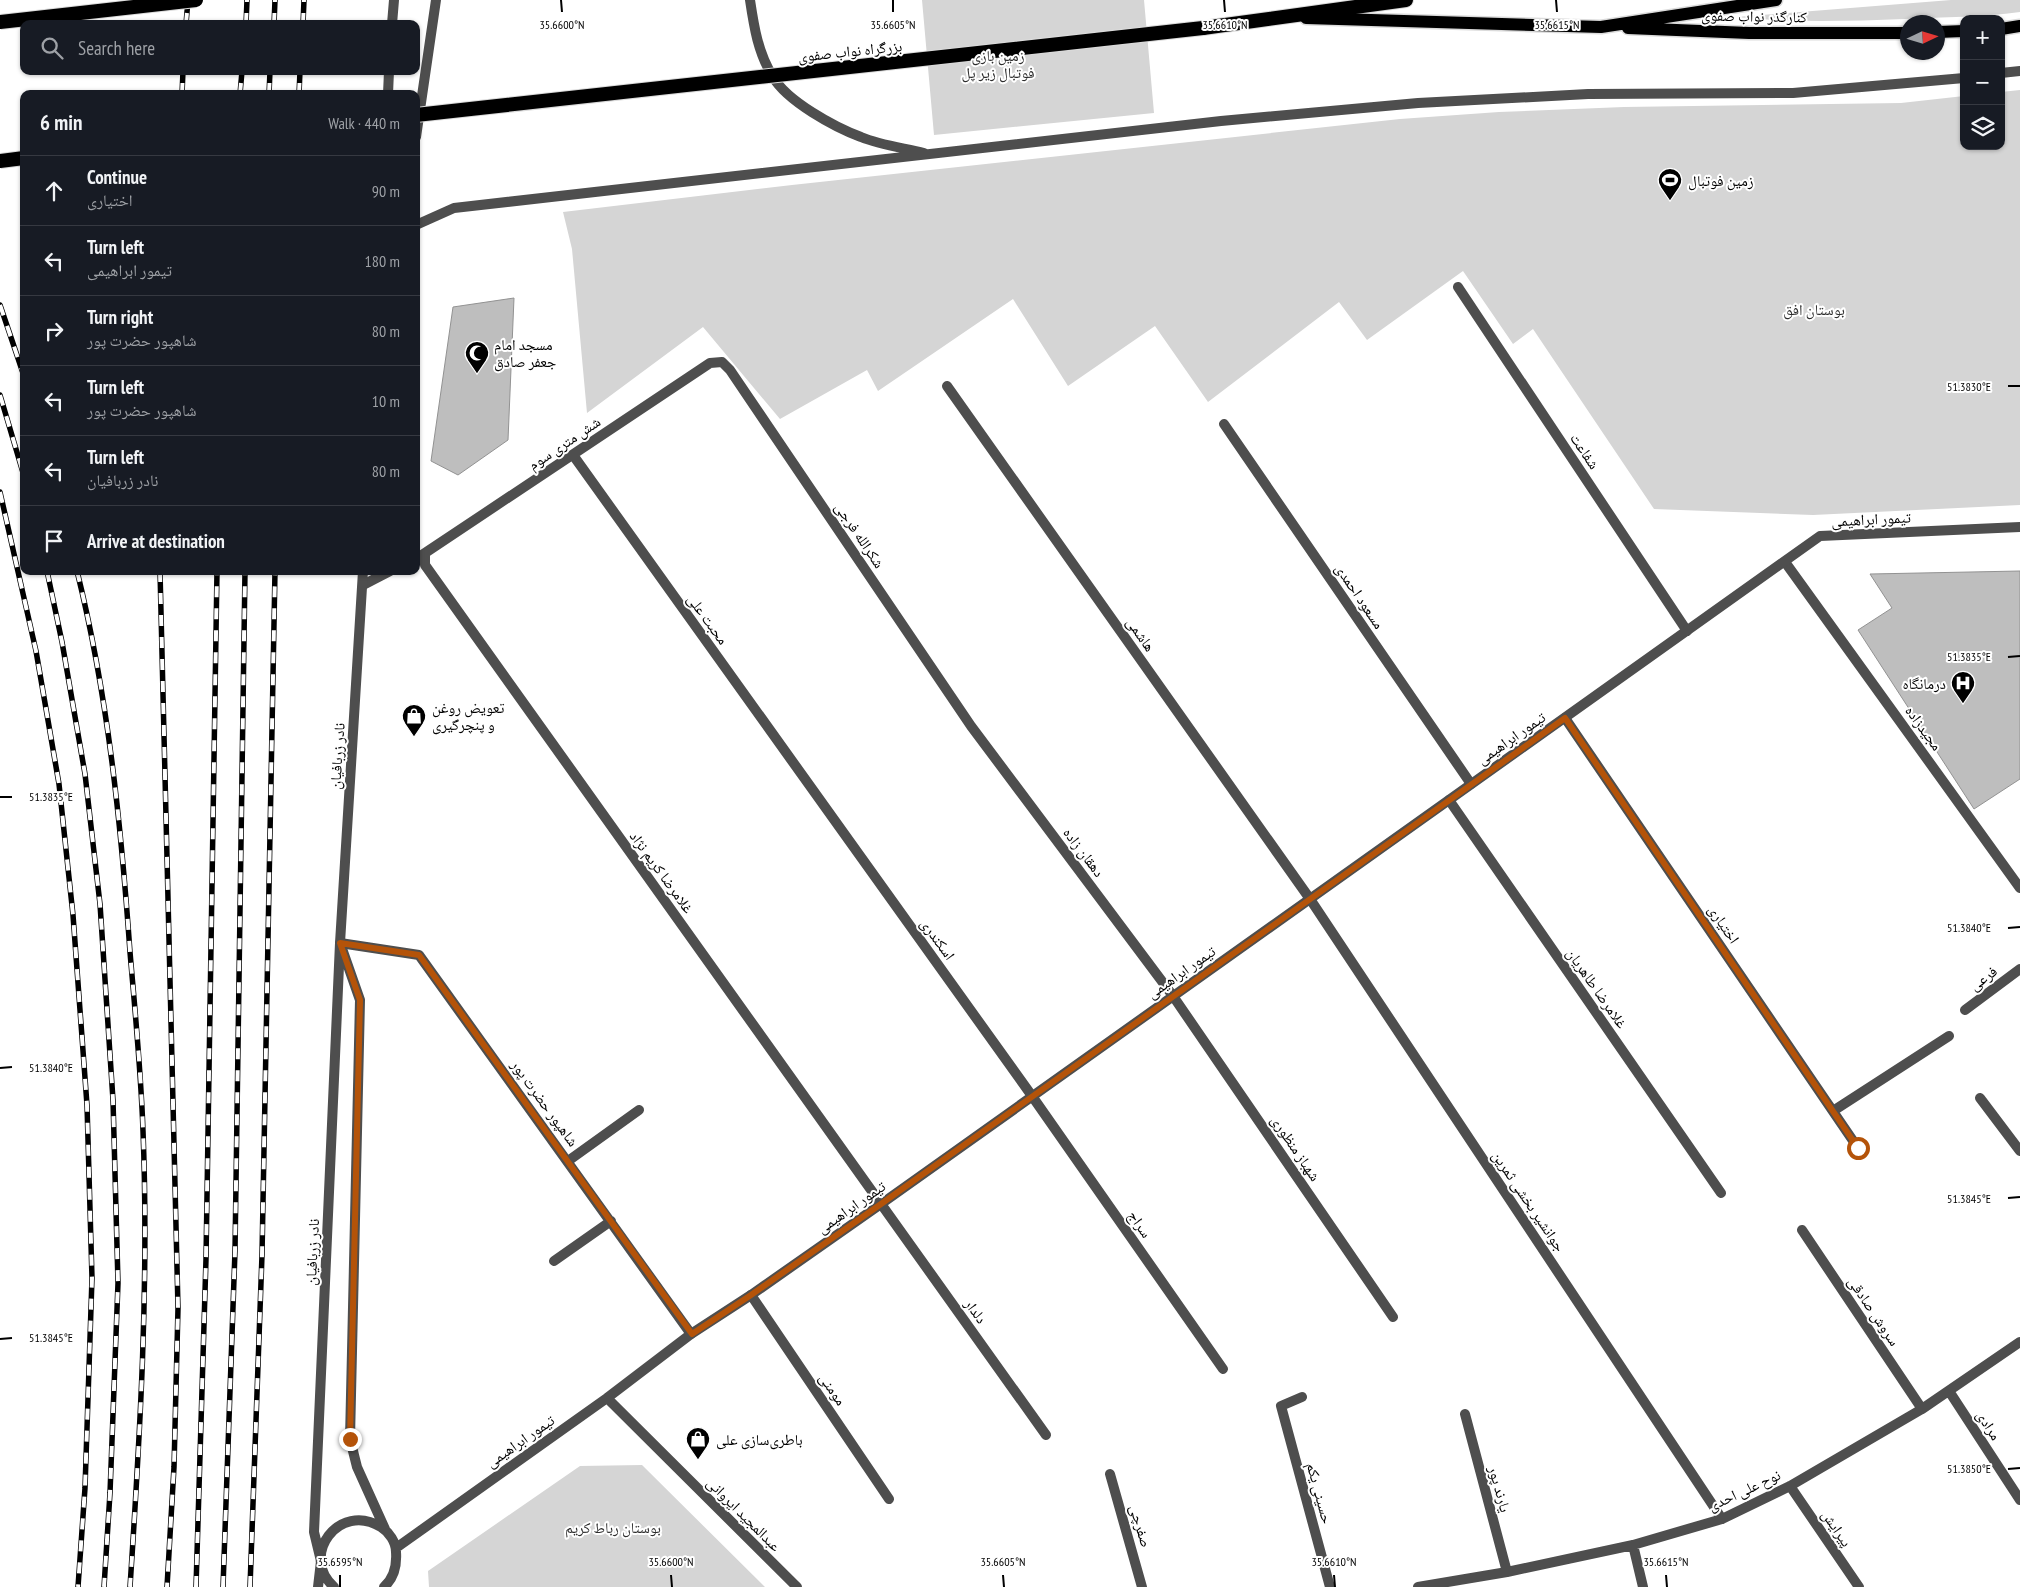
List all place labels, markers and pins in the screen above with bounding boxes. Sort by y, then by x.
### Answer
sports icon: زمین فوتبال [1657,167,1683,201]
place label: زمین فوتبال [1688,171,1754,191]
place label: مسجد امام جعفر صادق [494,335,557,372]
mosque icon: مسجد امام جعفر صادق [464,340,490,374]
hospital icon: درمانگاه [1950,670,1976,704]
place label: درمانگاه [1902,674,1946,693]
place label: تعویض روغن و پنچرگیری [432,698,505,735]
shop icon: تعویض روغن و پنچرگیری [401,703,427,737]
shop icon: باطری‌سازی علی [685,1426,711,1460]
place label: باطری‌سازی علی [716,1430,803,1450]

